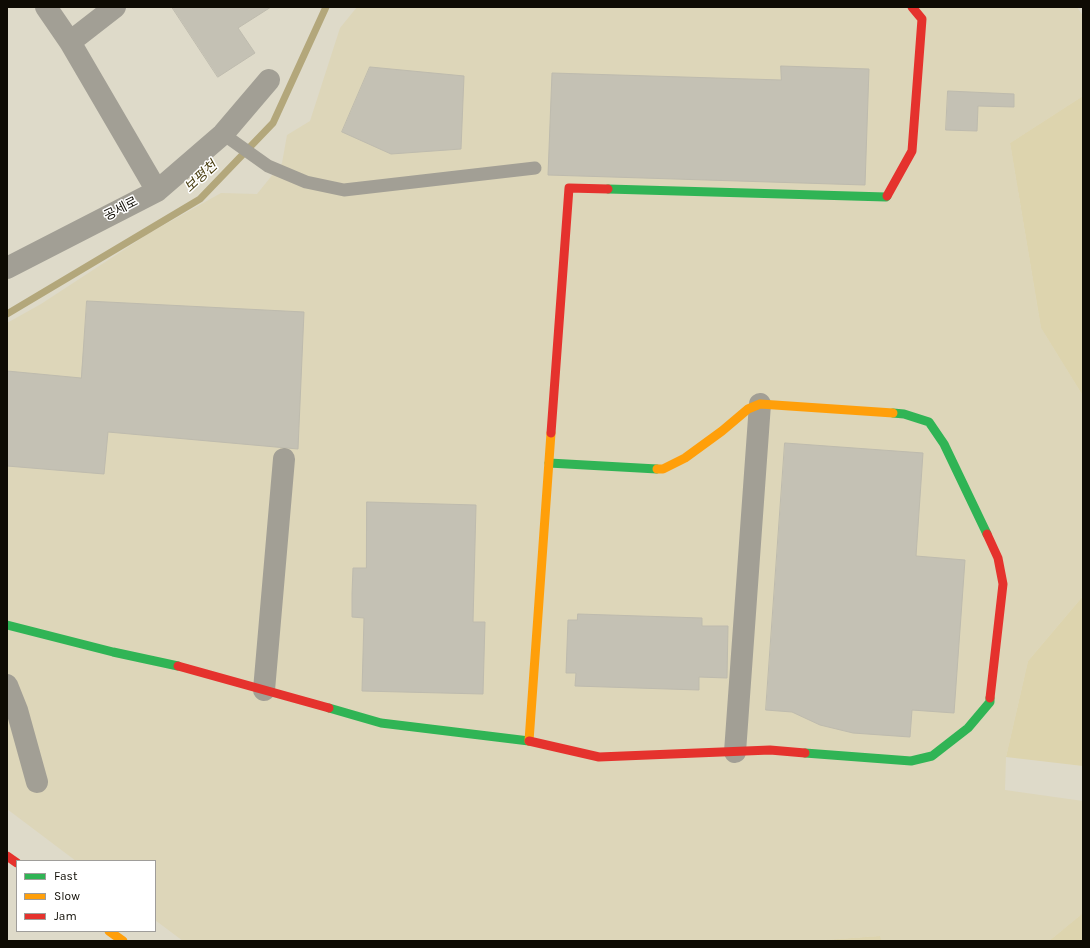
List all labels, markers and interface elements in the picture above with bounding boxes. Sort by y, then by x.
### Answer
water label: 보평천 [181,158,221,196]
street label: 공세로 [101,194,141,224]
legend [16,860,156,932]
text: Fast [54,869,77,883]
text: Slow [54,889,80,903]
text: Jam [54,909,77,923]

